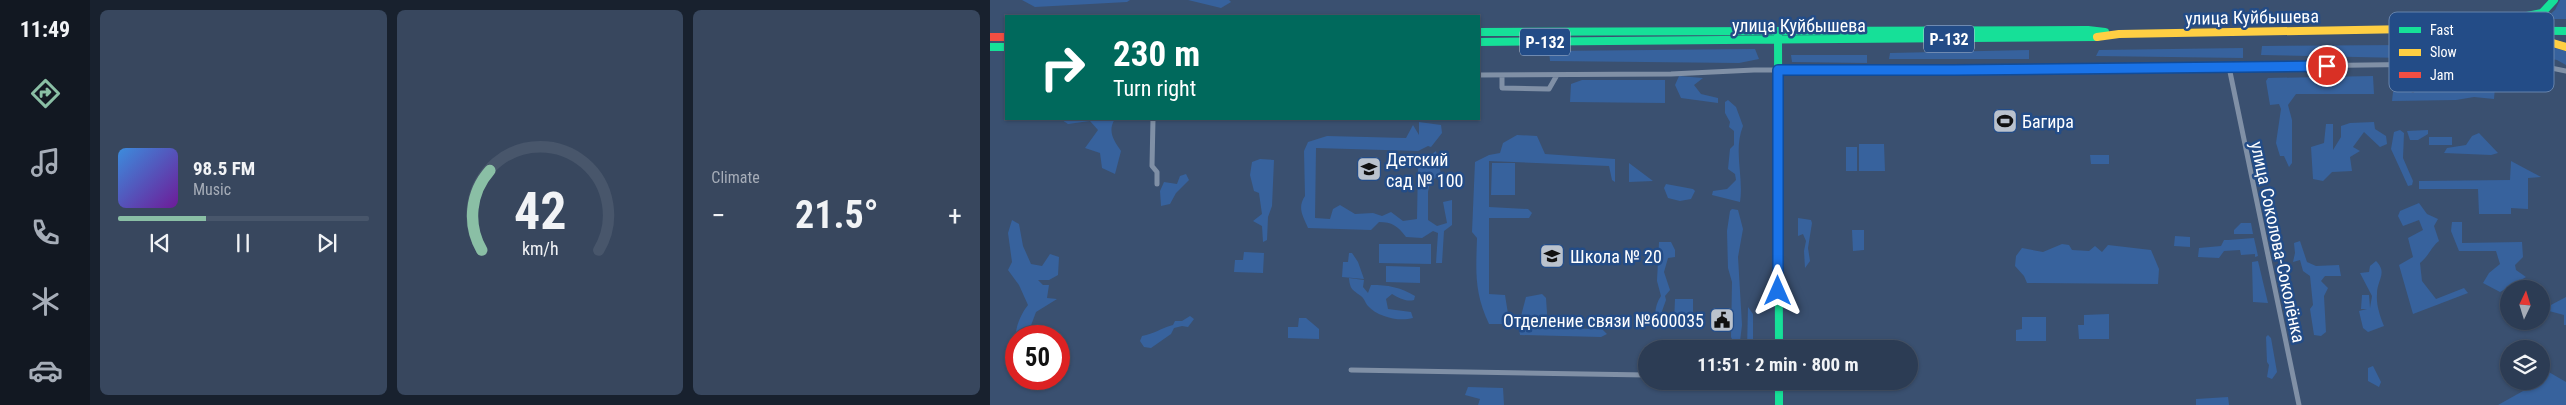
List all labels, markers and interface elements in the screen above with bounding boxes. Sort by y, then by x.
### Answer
street label: улица Куйбышева [2185,5,2319,29]
legend [2389,12,2554,92]
street label: улица Куйбышева [1732,15,1866,36]
text: 11:49 [20,17,70,42]
text: Fast [2430,22,2454,38]
road number: Р-132 [1924,26,1974,52]
road number: Р-132 [1520,28,1570,56]
text: 230 m [1113,34,1200,75]
icon: right [1030,35,1095,100]
text: Slow [2430,44,2457,60]
pin [2306,45,2348,87]
icon: arrive [2313,52,2341,80]
text: Jam [2430,67,2454,83]
icon: directions [28,76,63,111]
text: Turn right [1113,76,1196,101]
sports icon: Багира [1992,108,2018,134]
place label: Багира [2022,111,2074,132]
street label: улица Соколова-Соколёнка [2246,139,2310,345]
icon: music [28,145,63,180]
place label: Детский сад № 100 [1386,149,1463,191]
school or university icon: Детский сад № 100 [1356,156,1382,182]
text: 98.5 FM [193,157,255,180]
text: Climate [711,168,760,187]
text: Music [193,180,231,199]
text: 42 [514,181,566,242]
text: 21.5° [795,193,878,237]
text: − [711,199,725,232]
text: + [948,199,962,232]
icon: phone [28,215,63,250]
icon: previous [146,229,174,257]
icon: pause [229,229,257,257]
icon: next [313,229,341,257]
text: km/h [522,238,558,259]
school or university icon: Школа № 20 [1539,243,1565,269]
place label: Школа № 20 [1570,246,1662,267]
position arrow [1751,264,1803,316]
north arrow [2500,280,2550,330]
map controls [2500,280,2550,390]
icon: climate [28,284,63,319]
public building icon: Отделение связи №600035 [1709,307,1735,333]
place label: Отделение связи №600035 [1503,310,1704,331]
speed limit sign: 50 [1005,325,1070,390]
button: layers [2500,340,2550,390]
icon: car [28,353,63,388]
text: 11:51 · 2 min · 800 m [1697,353,1859,376]

